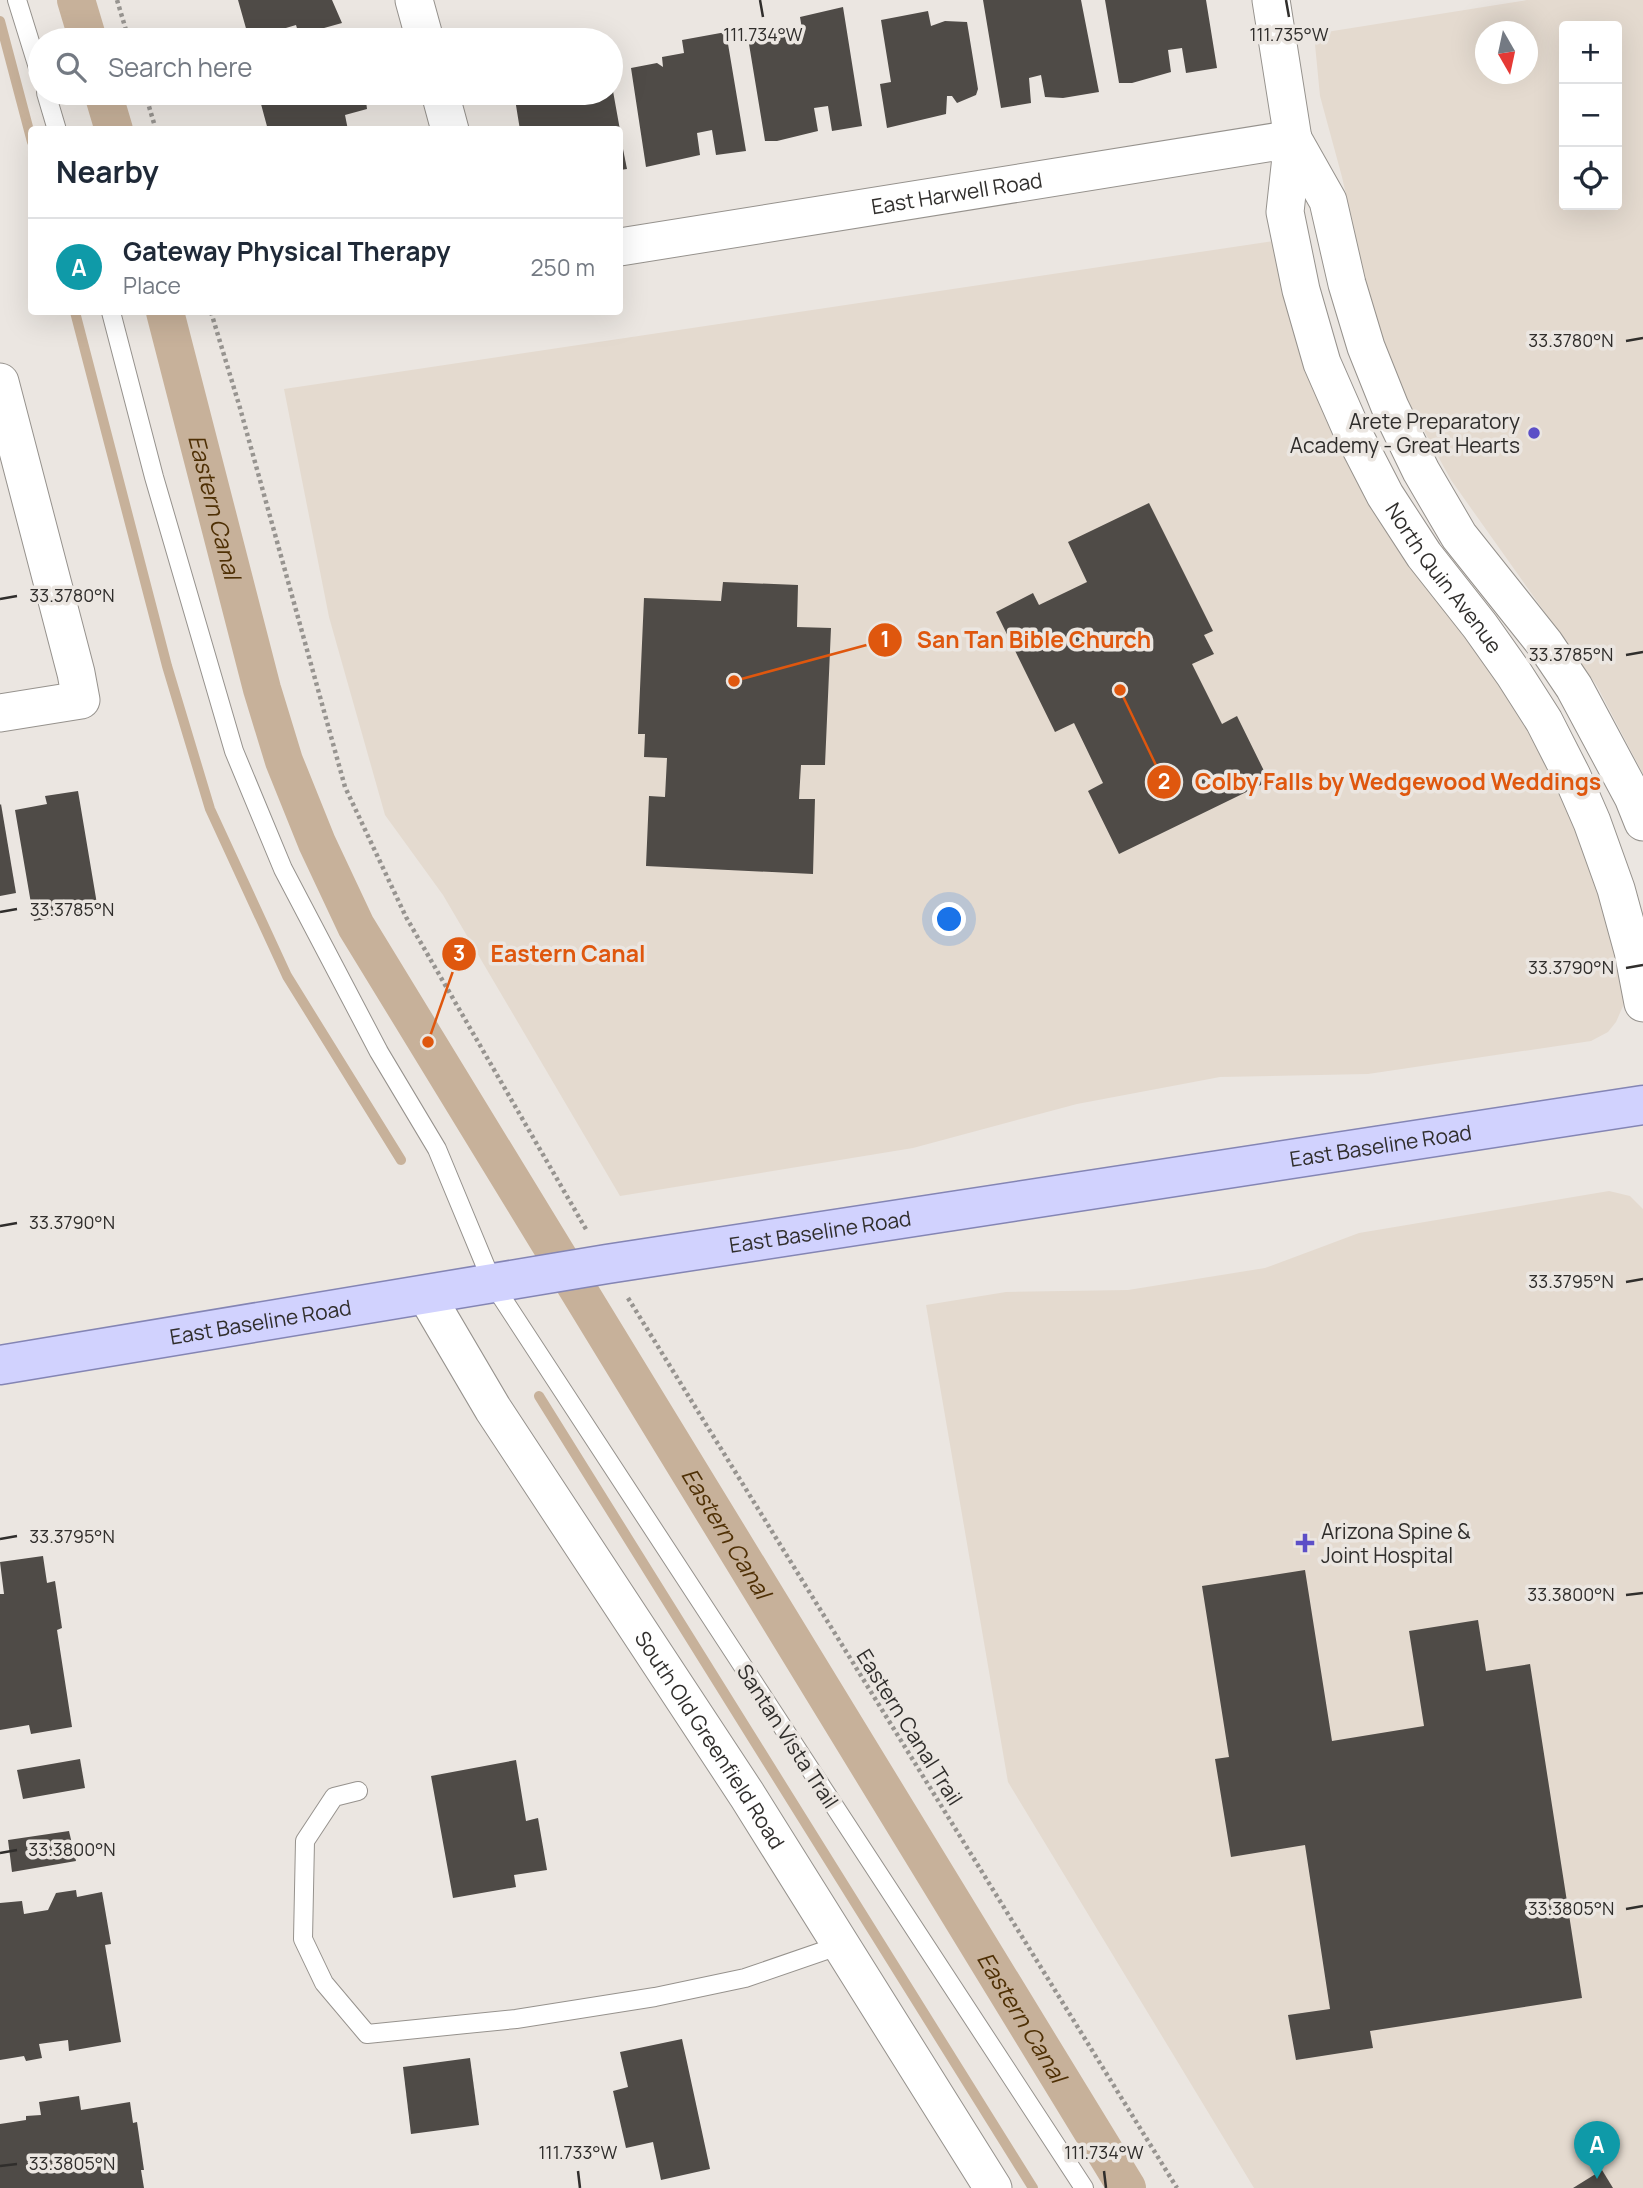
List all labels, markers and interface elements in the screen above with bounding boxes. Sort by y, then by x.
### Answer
north arrow [1475,21,1538,84]
map controls [1559,21,1622,210]
button: + [1559,21,1622,84]
text: 111.734°W [723,22,803,46]
text: 111.735°W [1249,22,1329,46]
search box [28,28,623,105]
icon: search [52,48,90,86]
text: Search here [108,49,253,85]
button: − [1559,84,1622,147]
button: locate [1559,147,1622,210]
text: Nearby [56,151,159,192]
street label: East Harwell Road [869,165,1044,220]
text: Gateway Physical Therapy [123,233,450,269]
text: A [71,251,87,283]
text: 250 m [530,251,595,283]
text: Place [123,269,181,301]
text: 33.3780°N [1528,328,1614,352]
place label: Arete Preparatory Academy - Great Hearts [1290,407,1520,459]
marker: Arete Preparatory Academy - Great Hearts [1526,425,1542,441]
water label: Eastern Canal [181,431,250,585]
street label: North Quin Avenue [1380,497,1509,659]
text: 33.3780°N [29,583,115,607]
callout: San Tan Bible Church [868,618,1165,662]
text: San Tan Bible Church [917,623,1151,655]
text: 1 [880,625,890,653]
text: 33.3785°N [1529,642,1613,666]
callout: Colby Falls by Wedgewood Weddings [1146,760,1616,804]
text: Colby Falls by Wedgewood Weddings [1195,765,1601,797]
text: 2 [1158,767,1170,795]
text: 33.3785°N [30,897,114,921]
your location [932,902,966,936]
callout: Eastern Canal [441,932,659,976]
text: Eastern Canal [491,937,645,969]
text: 3 [453,939,465,967]
text: 33.3790°N [1528,955,1614,979]
street label: East Baseline Road [1288,1118,1473,1173]
street label: East Baseline Road [727,1204,913,1259]
text: 33.3790°N [29,1210,115,1234]
text: 33.3795°N [1528,1269,1614,1293]
street label: East Baseline Road [168,1293,353,1351]
water label: Eastern Canal [675,1462,780,1607]
place label: Arizona Spine & Joint Hospital [1321,1517,1471,1569]
text: 33.3795°N [29,1524,115,1548]
marker: Arizona Spine & Joint Hospital [1295,1533,1315,1553]
text: 33.3800°N [1527,1582,1615,1606]
street label: South Old Greenfield Road [629,1625,791,1854]
street label: Eastern Canal Trail [851,1644,969,1810]
street label: Santan Vista Trail [731,1659,845,1813]
text: 33.3800°N [28,1837,116,1861]
text: 33.3805°N [1528,1896,1614,1920]
water label: Eastern Canal [970,1945,1076,2091]
pin: A [1574,2121,1620,2179]
text: 111.733°W [539,2140,618,2164]
text: 111.734°W [1064,2140,1144,2164]
text: 33.3805°N [29,2151,115,2175]

